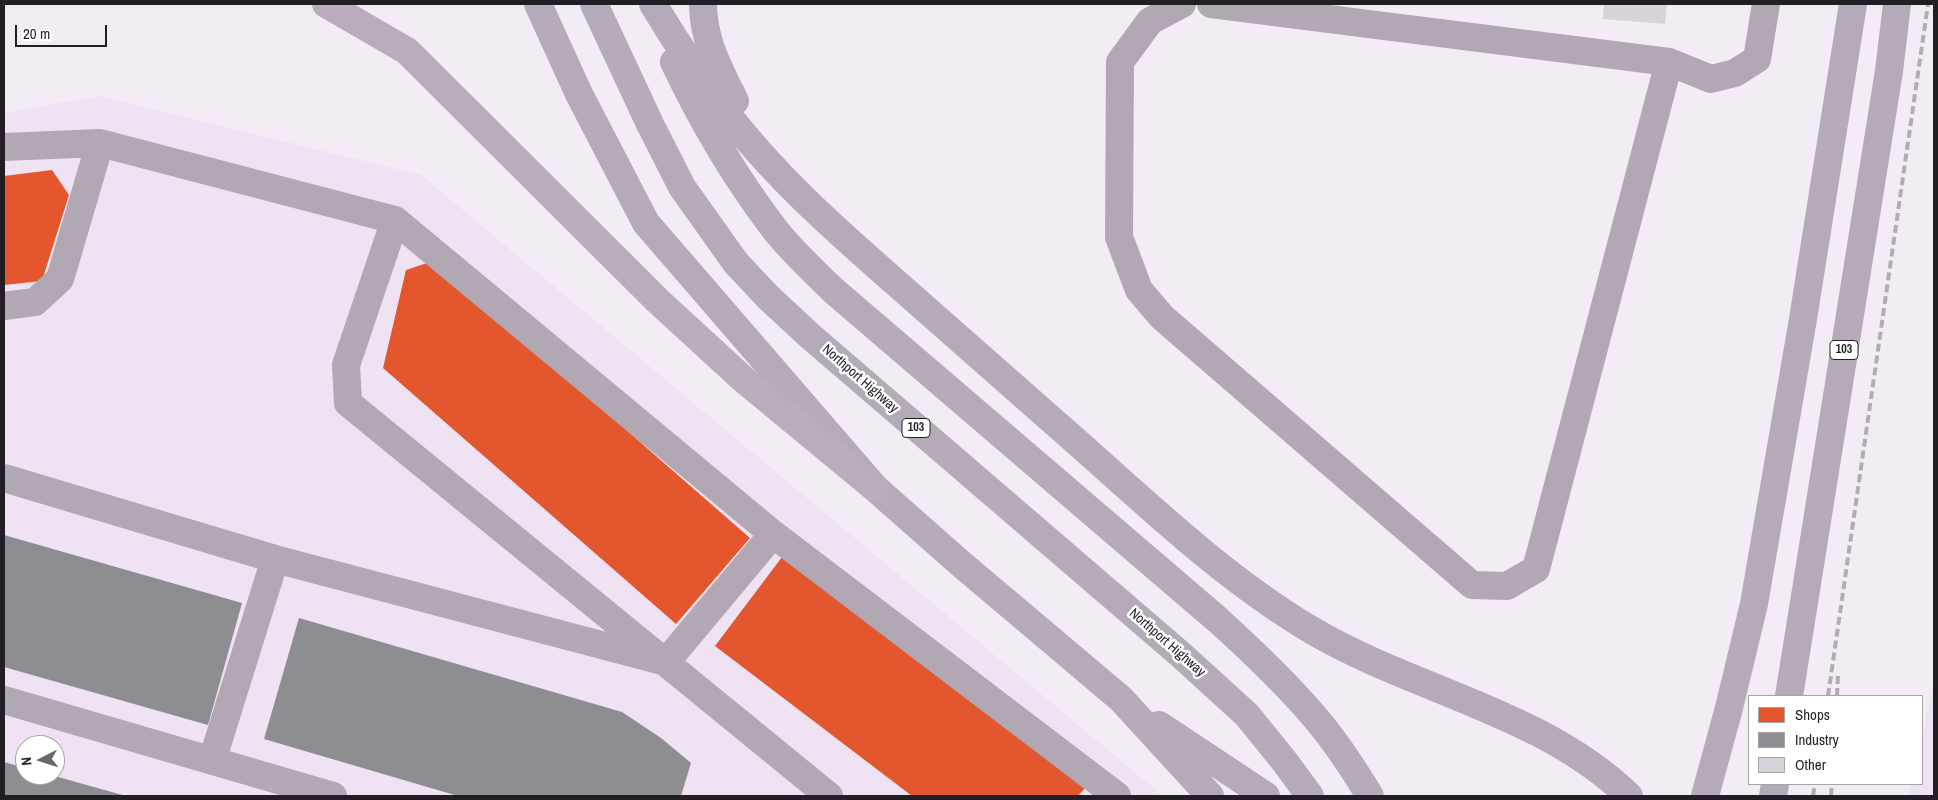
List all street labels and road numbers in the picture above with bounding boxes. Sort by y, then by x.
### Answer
road number: 103 [1830,340,1858,360]
street label: Northport Highway [818,341,902,417]
road number: 103 [902,418,930,438]
street label: Northport Highway [1125,605,1209,681]

